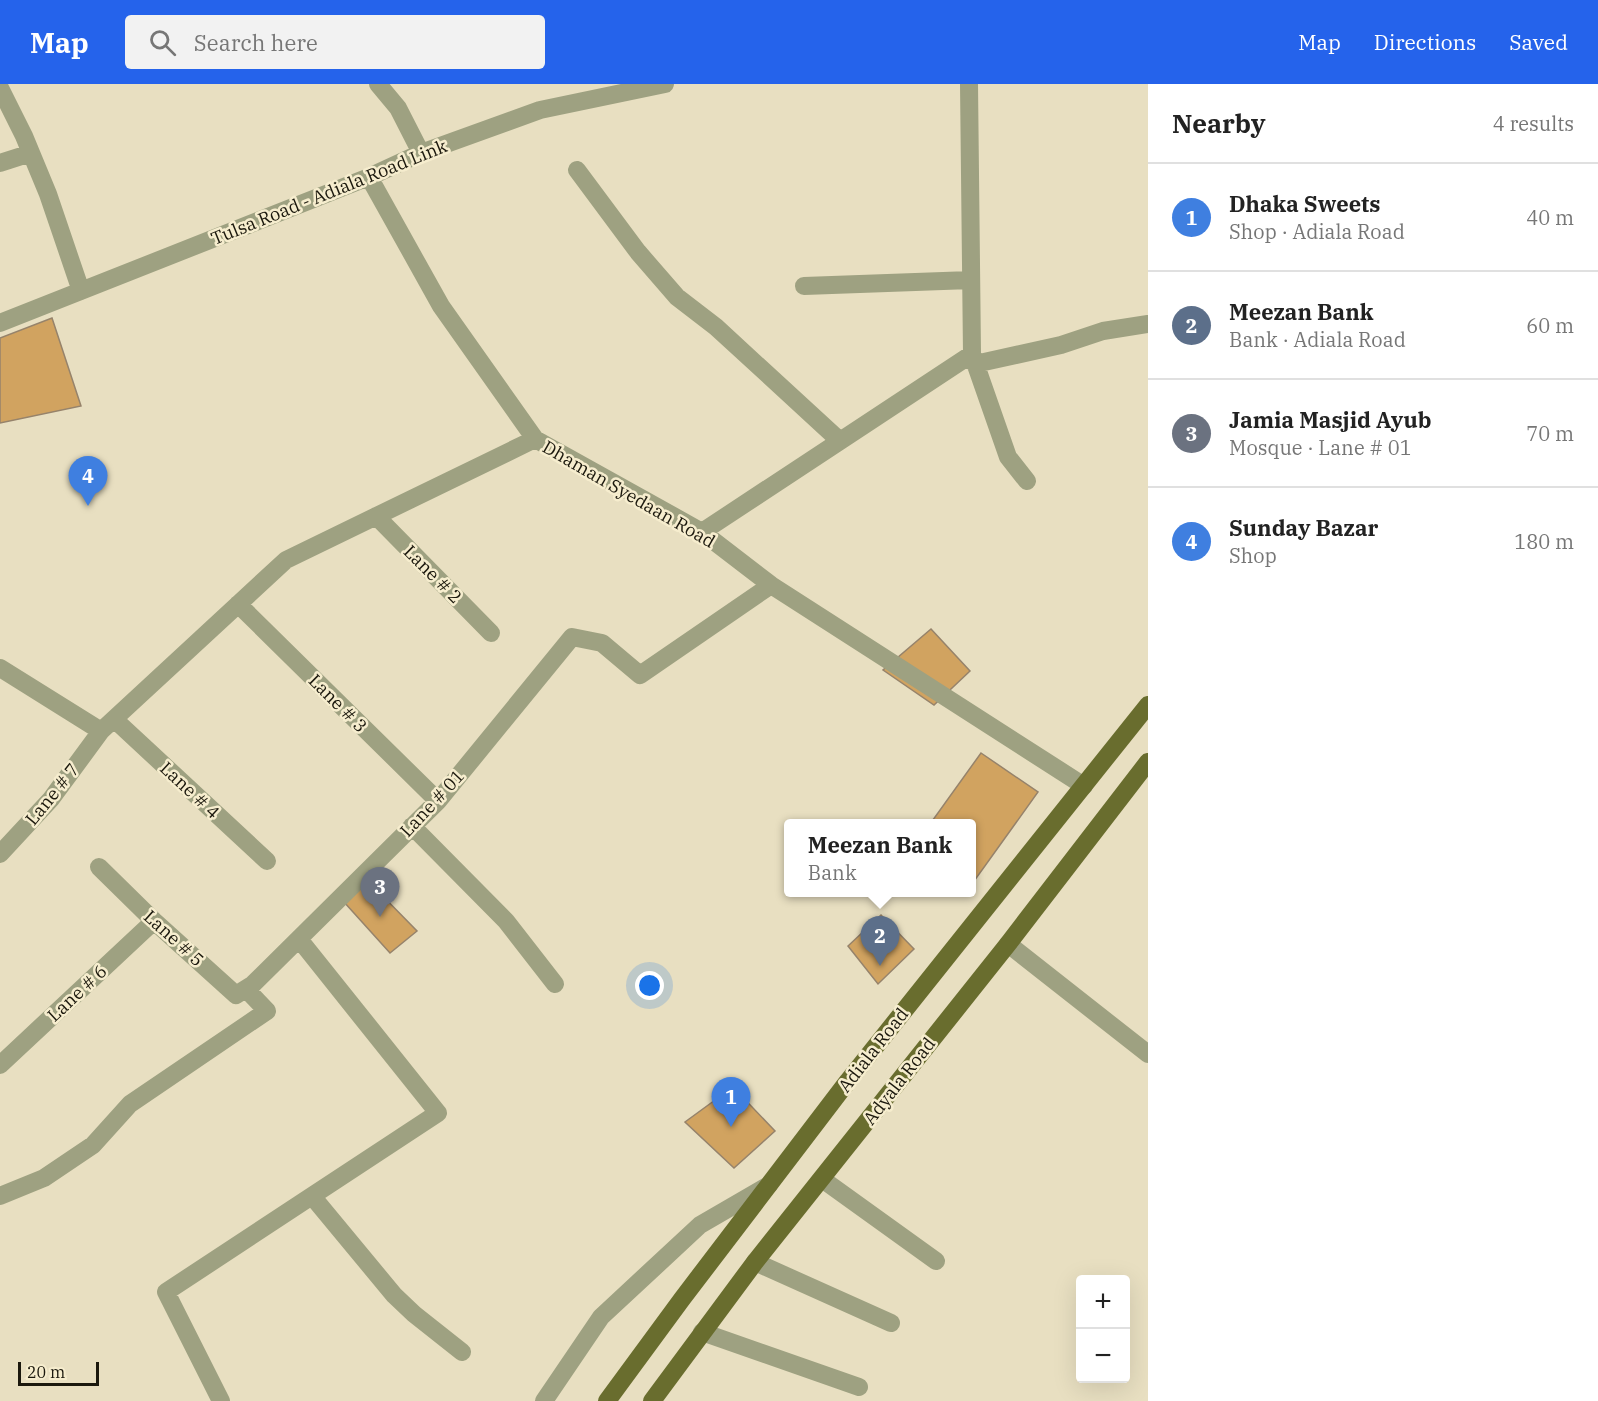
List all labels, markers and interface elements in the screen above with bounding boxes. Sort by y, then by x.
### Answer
search box [125,15,545,69]
text: Map [30,24,89,61]
icon: search [146,26,179,59]
text: Search here [194,28,318,57]
text: Map [1298,28,1341,56]
text: Directions [1374,28,1476,56]
text: Saved [1509,28,1568,56]
text: Nearby [1172,106,1266,140]
text: 4 results [1493,110,1574,137]
street label: Tulsa Road - Adiala Road Link [208,134,451,250]
text: Dhaka Sweets [1229,189,1380,218]
text: 1 [1186,204,1198,231]
text: 40 m [1526,204,1574,231]
text: Shop · Adiala Road [1229,218,1405,245]
text: Meezan Bank [1229,297,1373,326]
text: 2 [1186,312,1198,339]
text: 60 m [1526,312,1574,339]
text: Bank · Adiala Road [1229,326,1406,353]
text: Jamia Masjid Ayub [1229,405,1431,434]
text: 3 [1186,420,1198,447]
text: 70 m [1526,420,1574,447]
text: Mosque · Lane # 01 [1229,434,1412,461]
street label: Dhaman Syedaan Road [539,435,719,553]
pin: 4 [68,456,107,506]
text: Sunday Bazar [1229,513,1378,542]
text: 4 [1186,528,1198,555]
text: 180 m [1514,528,1574,555]
street label: Lane # 2 [399,540,467,608]
text: Shop [1229,542,1277,569]
street label: Lane # 3 [304,669,372,737]
street label: Lane # 4 [155,757,225,823]
street label: Lane # 7 [20,758,84,830]
street label: Lane # 01 [395,764,469,842]
popup [784,819,976,897]
text: Meezan Bank [808,830,952,859]
text: Bank [808,859,857,886]
pin: 3 [360,868,400,917]
street label: Lane # 5 [139,905,209,971]
pin: 2 [860,916,900,966]
street label: Lane # 6 [42,960,112,1026]
your location [635,971,664,1000]
street label: Adiala Road [833,1003,913,1097]
street label: Adyala Road [858,1033,940,1129]
pin: 1 [712,1078,750,1127]
map controls [1076,1275,1130,1383]
button: + [1076,1275,1130,1329]
button: − [1076,1329,1130,1383]
scale bar [18,1359,99,1386]
text: 20 m [27,1362,65,1382]

